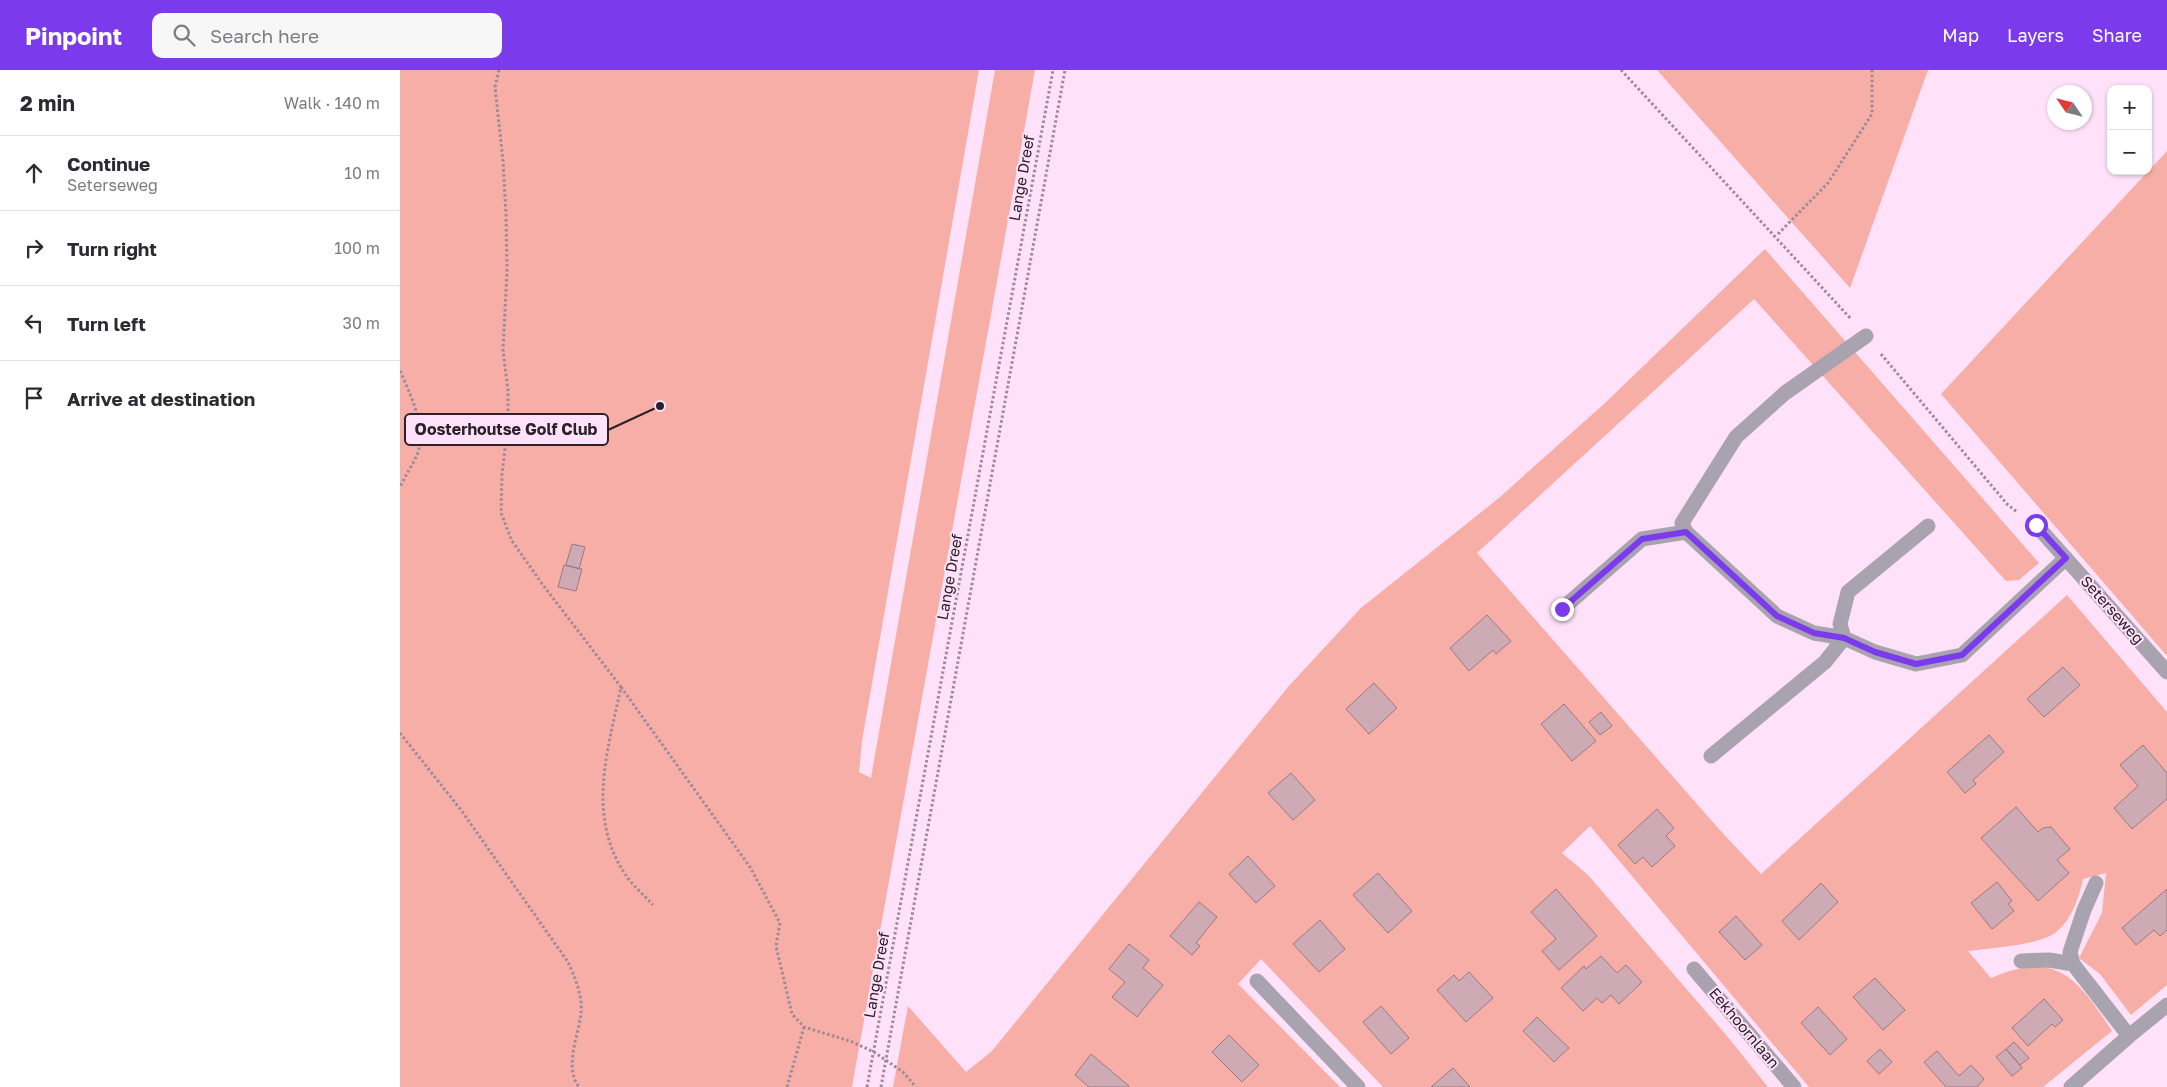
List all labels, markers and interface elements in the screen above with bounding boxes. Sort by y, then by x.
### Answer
search box [152,13,502,58]
text: Pinpoint [25,21,122,50]
icon: search [170,21,198,49]
text: Search here [210,24,319,47]
text: Map [1942,24,1979,46]
text: Layers [2007,24,2064,46]
text: Share [2092,24,2142,46]
north arrow [2047,85,2092,130]
map controls [2107,85,2152,175]
button: + [2107,85,2152,130]
text: 2 min [20,90,75,116]
text: Walk · 140 m [284,93,380,113]
button: − [2107,130,2152,175]
street label: Lange Dreef [1005,133,1038,222]
text: Continue [67,152,150,175]
icon: ahead [20,159,48,187]
text: 10 m [344,163,380,183]
text: Seterseweg [67,175,158,195]
icon: right [20,234,48,262]
text: Turn right [67,237,157,260]
text: 100 m [334,238,380,258]
icon: left [20,309,48,337]
text: Turn left [67,312,146,335]
text: 30 m [343,313,380,333]
icon: arrive [20,384,48,412]
text: Arrive at destination [67,387,255,410]
callout: Oosterhoutse Golf Club [405,414,608,445]
text: Oosterhoutse Golf Club [415,419,598,439]
route start [2025,514,2048,537]
street label: Lange Dreef [933,532,966,621]
street label: Seterseweg [2078,572,2148,647]
route end [1551,598,1574,621]
street label: Lange Dreef [860,930,893,1019]
street label: Eekhoornlaan [1706,983,1784,1071]

